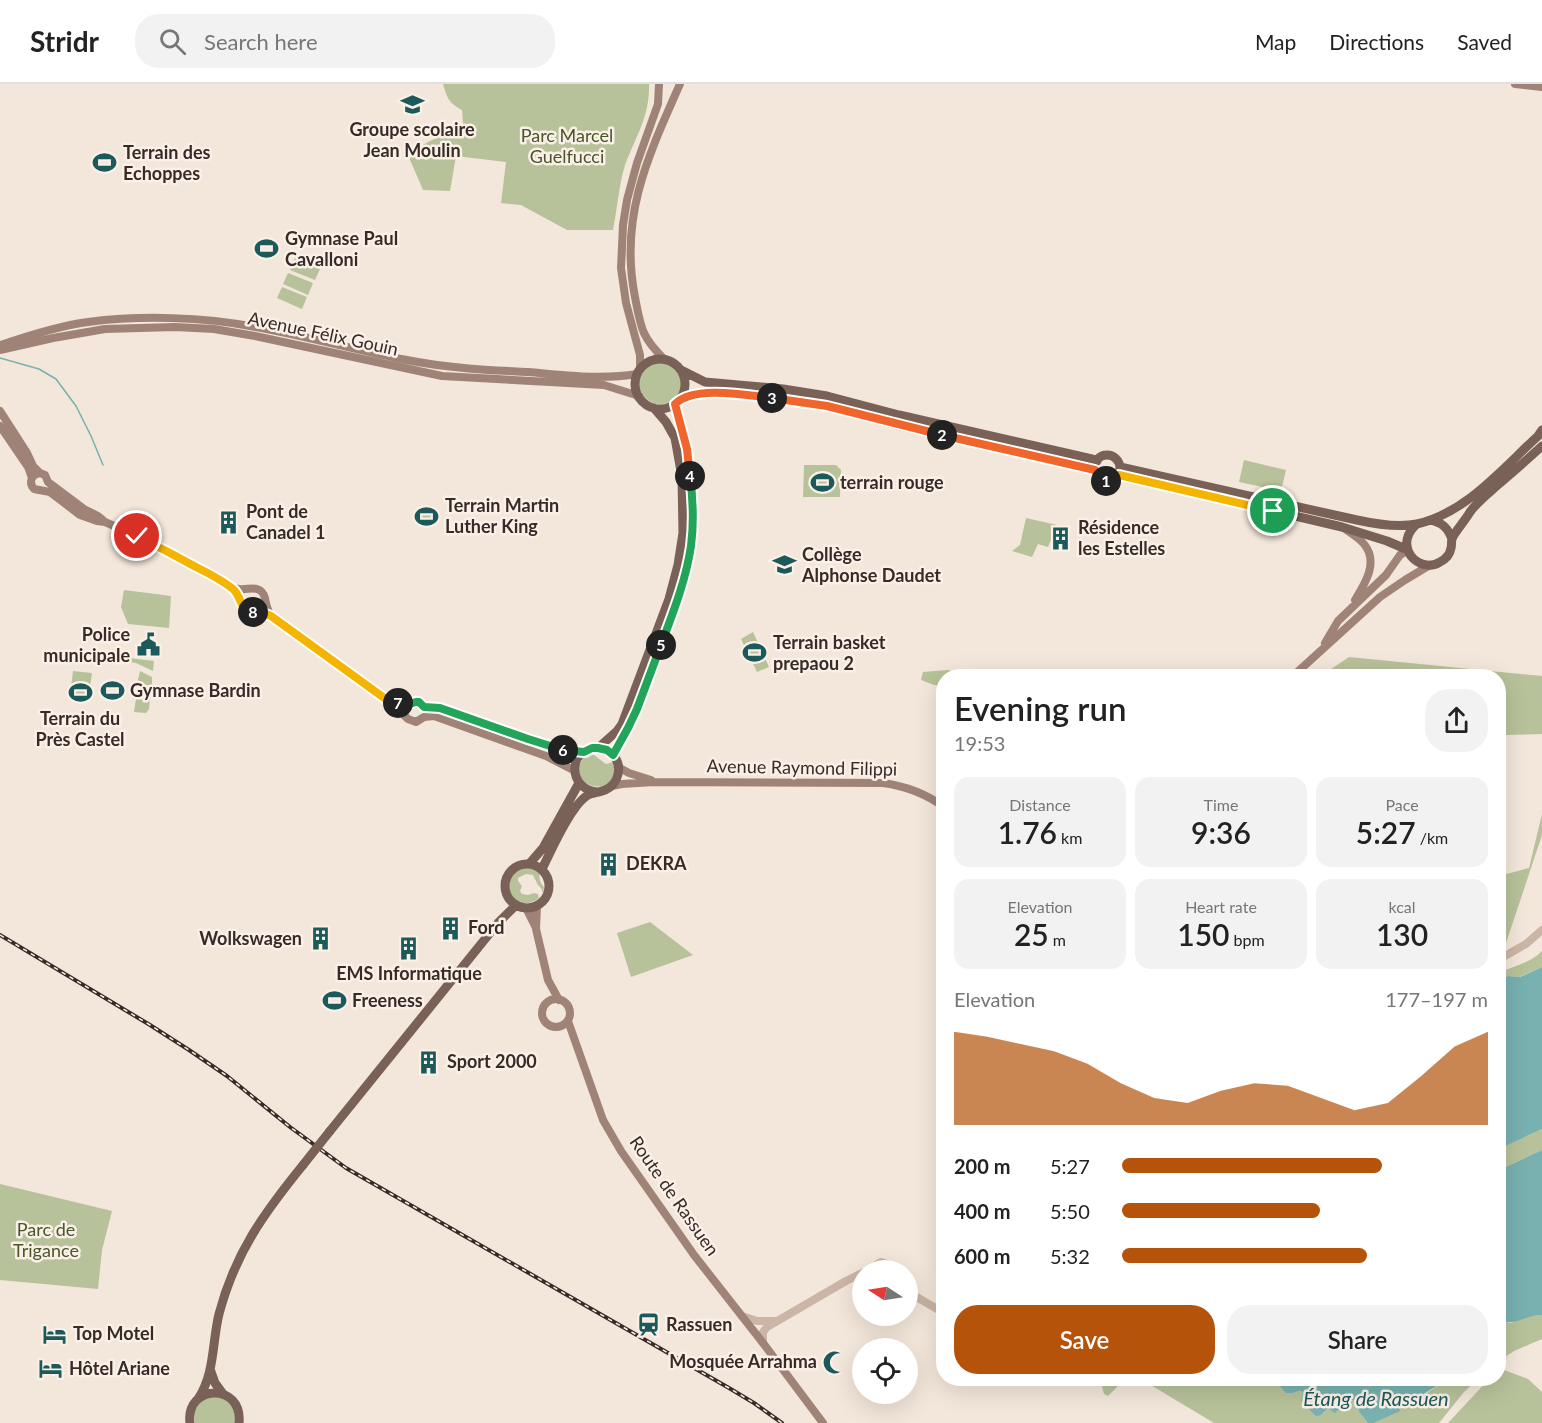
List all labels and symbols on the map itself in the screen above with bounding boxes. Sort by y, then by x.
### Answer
school or university icon: Groupe scolaire Jean Moulin [399,91,425,117]
place label: Groupe scolaire Jean Moulin [349,118,475,161]
park label: Parc Marcel Guelfucci [521,124,613,167]
place label: Terrain des Echoppes [123,141,211,184]
sports icon: Terrain des Echoppes [92,150,118,176]
place label: Gymnase Paul Cavalloni [285,227,398,270]
sports icon: Gymnase Paul Cavalloni [254,236,280,262]
street label: Avenue Félix Gouin [246,306,400,360]
pin: 3 [757,383,787,413]
pin: 2 [927,420,957,450]
pin: 4 [675,461,705,491]
pin: 1 [1091,466,1121,496]
sports icon: terrain rouge [809,470,835,496]
place label: terrain rouge [840,471,944,493]
pin [1247,485,1298,536]
place label: Terrain Martin Luther King [445,494,559,537]
place label: Pont de Canadel 1 [246,500,325,543]
sports icon: Terrain Martin Luther King [414,503,440,529]
building icon: Pont de Canadel 1 [215,509,241,535]
pin [111,510,162,561]
place label: Résidence les Estelles [1078,516,1165,559]
building icon: Résidence les Estelles [1047,525,1073,551]
place label: Collège Alphonse Daudet [801,543,941,586]
school or university icon: Collège Alphonse Daudet [771,552,797,578]
pin: 8 [238,597,268,627]
place label: Police municipale [43,623,130,666]
pin: 5 [646,630,676,660]
place label: Terrain basket prepaou 2 [773,631,886,674]
public building icon: Police municipale [135,632,161,658]
sports icon: Terrain basket prepaou 2 [742,640,768,666]
sports icon: Gymnase Bardin [99,678,125,704]
place label: Gymnase Bardin [130,679,261,701]
sports icon: Terrain du Près Castel [67,680,93,706]
pin: 7 [383,688,413,718]
place label: Terrain du Près Castel [35,707,125,750]
pin: 6 [548,735,578,765]
street label: Avenue Raymond Filippi [707,754,898,780]
building icon: DEKRA [595,851,621,877]
place label: DEKRA [626,852,687,874]
building icon: Ford [437,915,463,941]
place label: Ford [468,916,504,938]
building icon: Wolkswagen [307,926,333,952]
place label: Wolkswagen [199,927,302,949]
building icon: EMS Informatique [396,935,422,961]
place label: EMS Informatique [336,962,482,984]
sports icon: Freeness [321,988,347,1014]
place label: Freeness [352,989,423,1011]
building icon: Sport 2000 [416,1049,442,1075]
place label: Sport 2000 [447,1050,537,1072]
street label: Route de Rassuen [625,1131,724,1259]
park label: Parc de Trigance [13,1218,79,1261]
north arrow [852,1260,918,1326]
station icon: Rassuen [635,1312,661,1338]
place label: Rassuen [666,1313,732,1335]
hotel icon: Top Motel [42,1321,68,1347]
place label: Top Motel [73,1322,154,1344]
mosque icon: Mosquée Arrahma [822,1349,848,1375]
place label: Mosquée Arrahma [669,1350,817,1372]
hotel icon: Hôtel Ariane [38,1356,64,1382]
place label: Hôtel Ariane [69,1357,170,1379]
water label: Étang de Rassuen [1303,1386,1449,1410]

